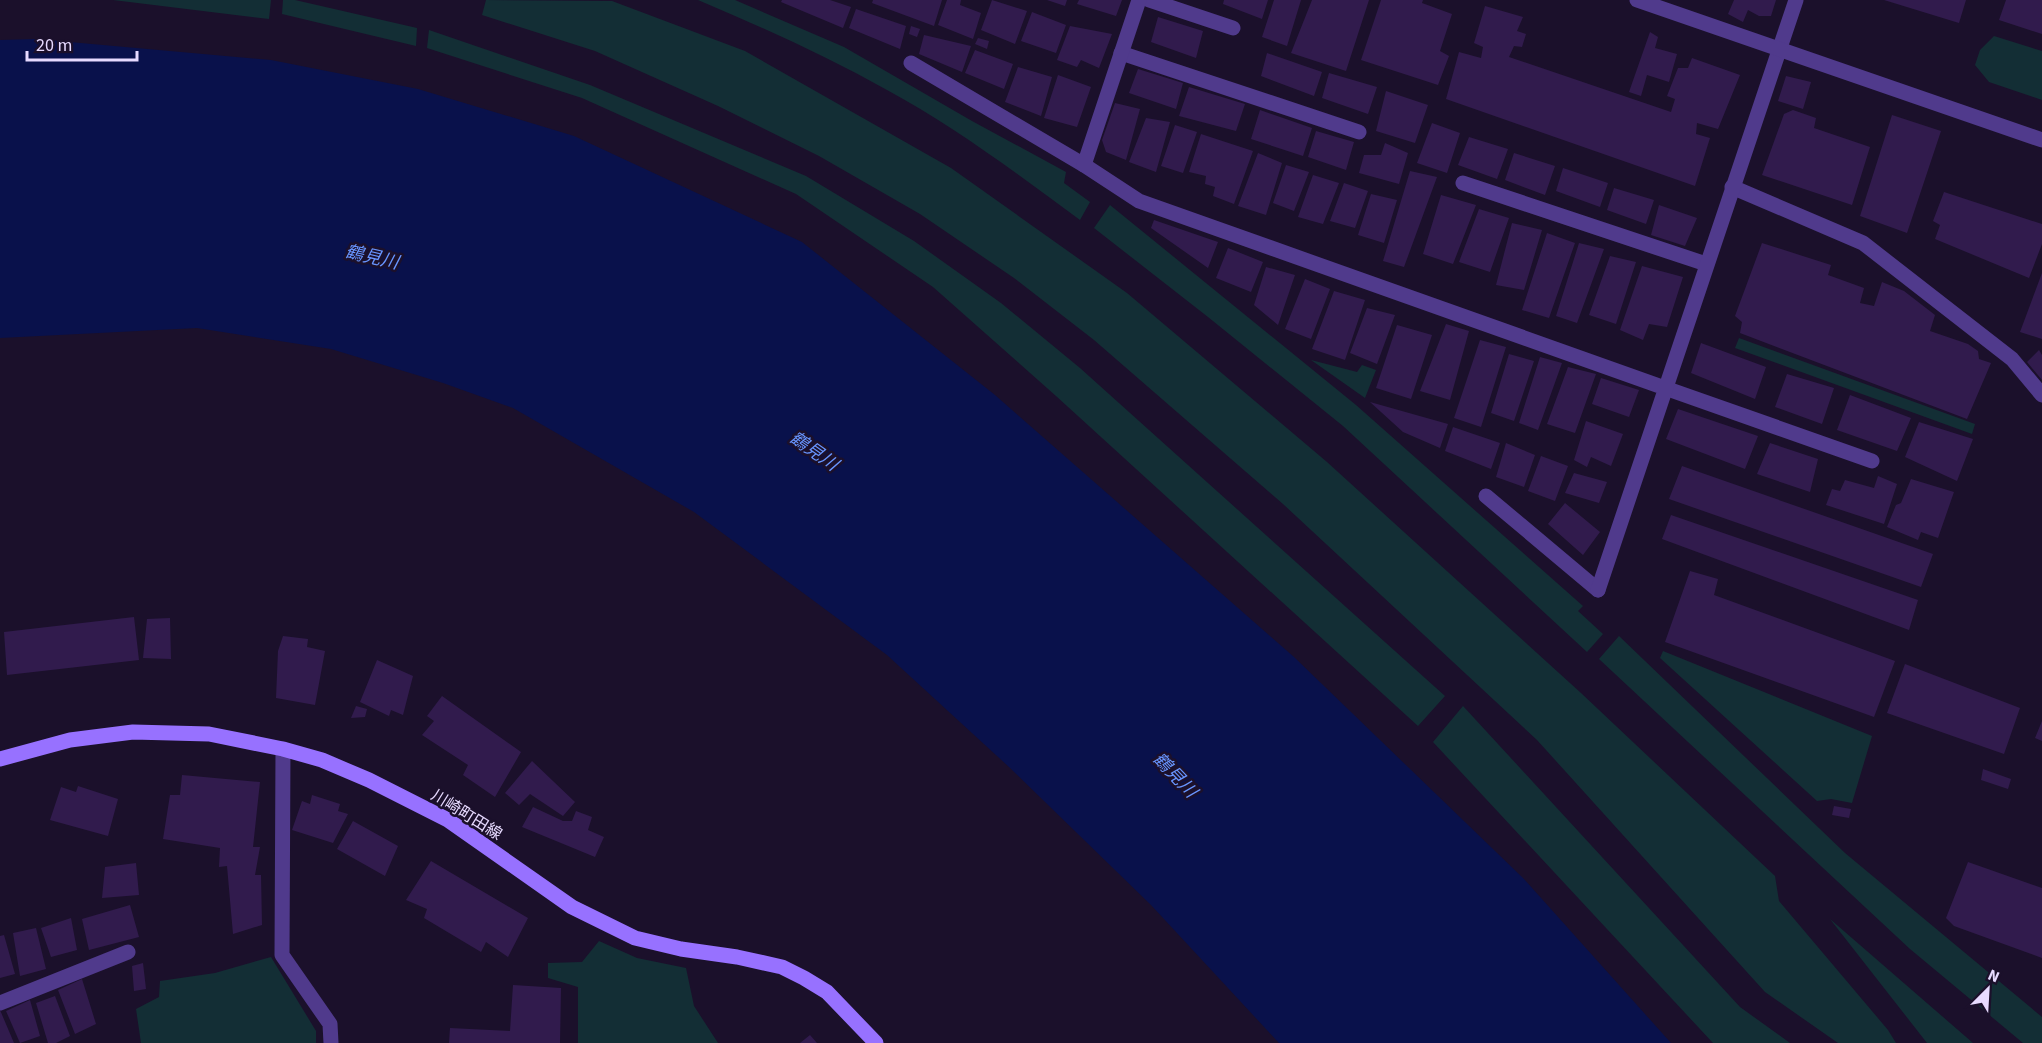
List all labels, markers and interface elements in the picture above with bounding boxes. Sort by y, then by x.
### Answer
scale bar [27,24,136,62]
text: 20 m [36,33,72,58]
water label: 鶴見川 [343,239,403,276]
water label: 鶴見川 [784,426,845,478]
water label: 鶴見川 [1147,747,1204,805]
street label: 川崎町田線 [427,784,506,845]
north arrow [1958,959,2018,1019]
text: N [1984,964,2003,988]

